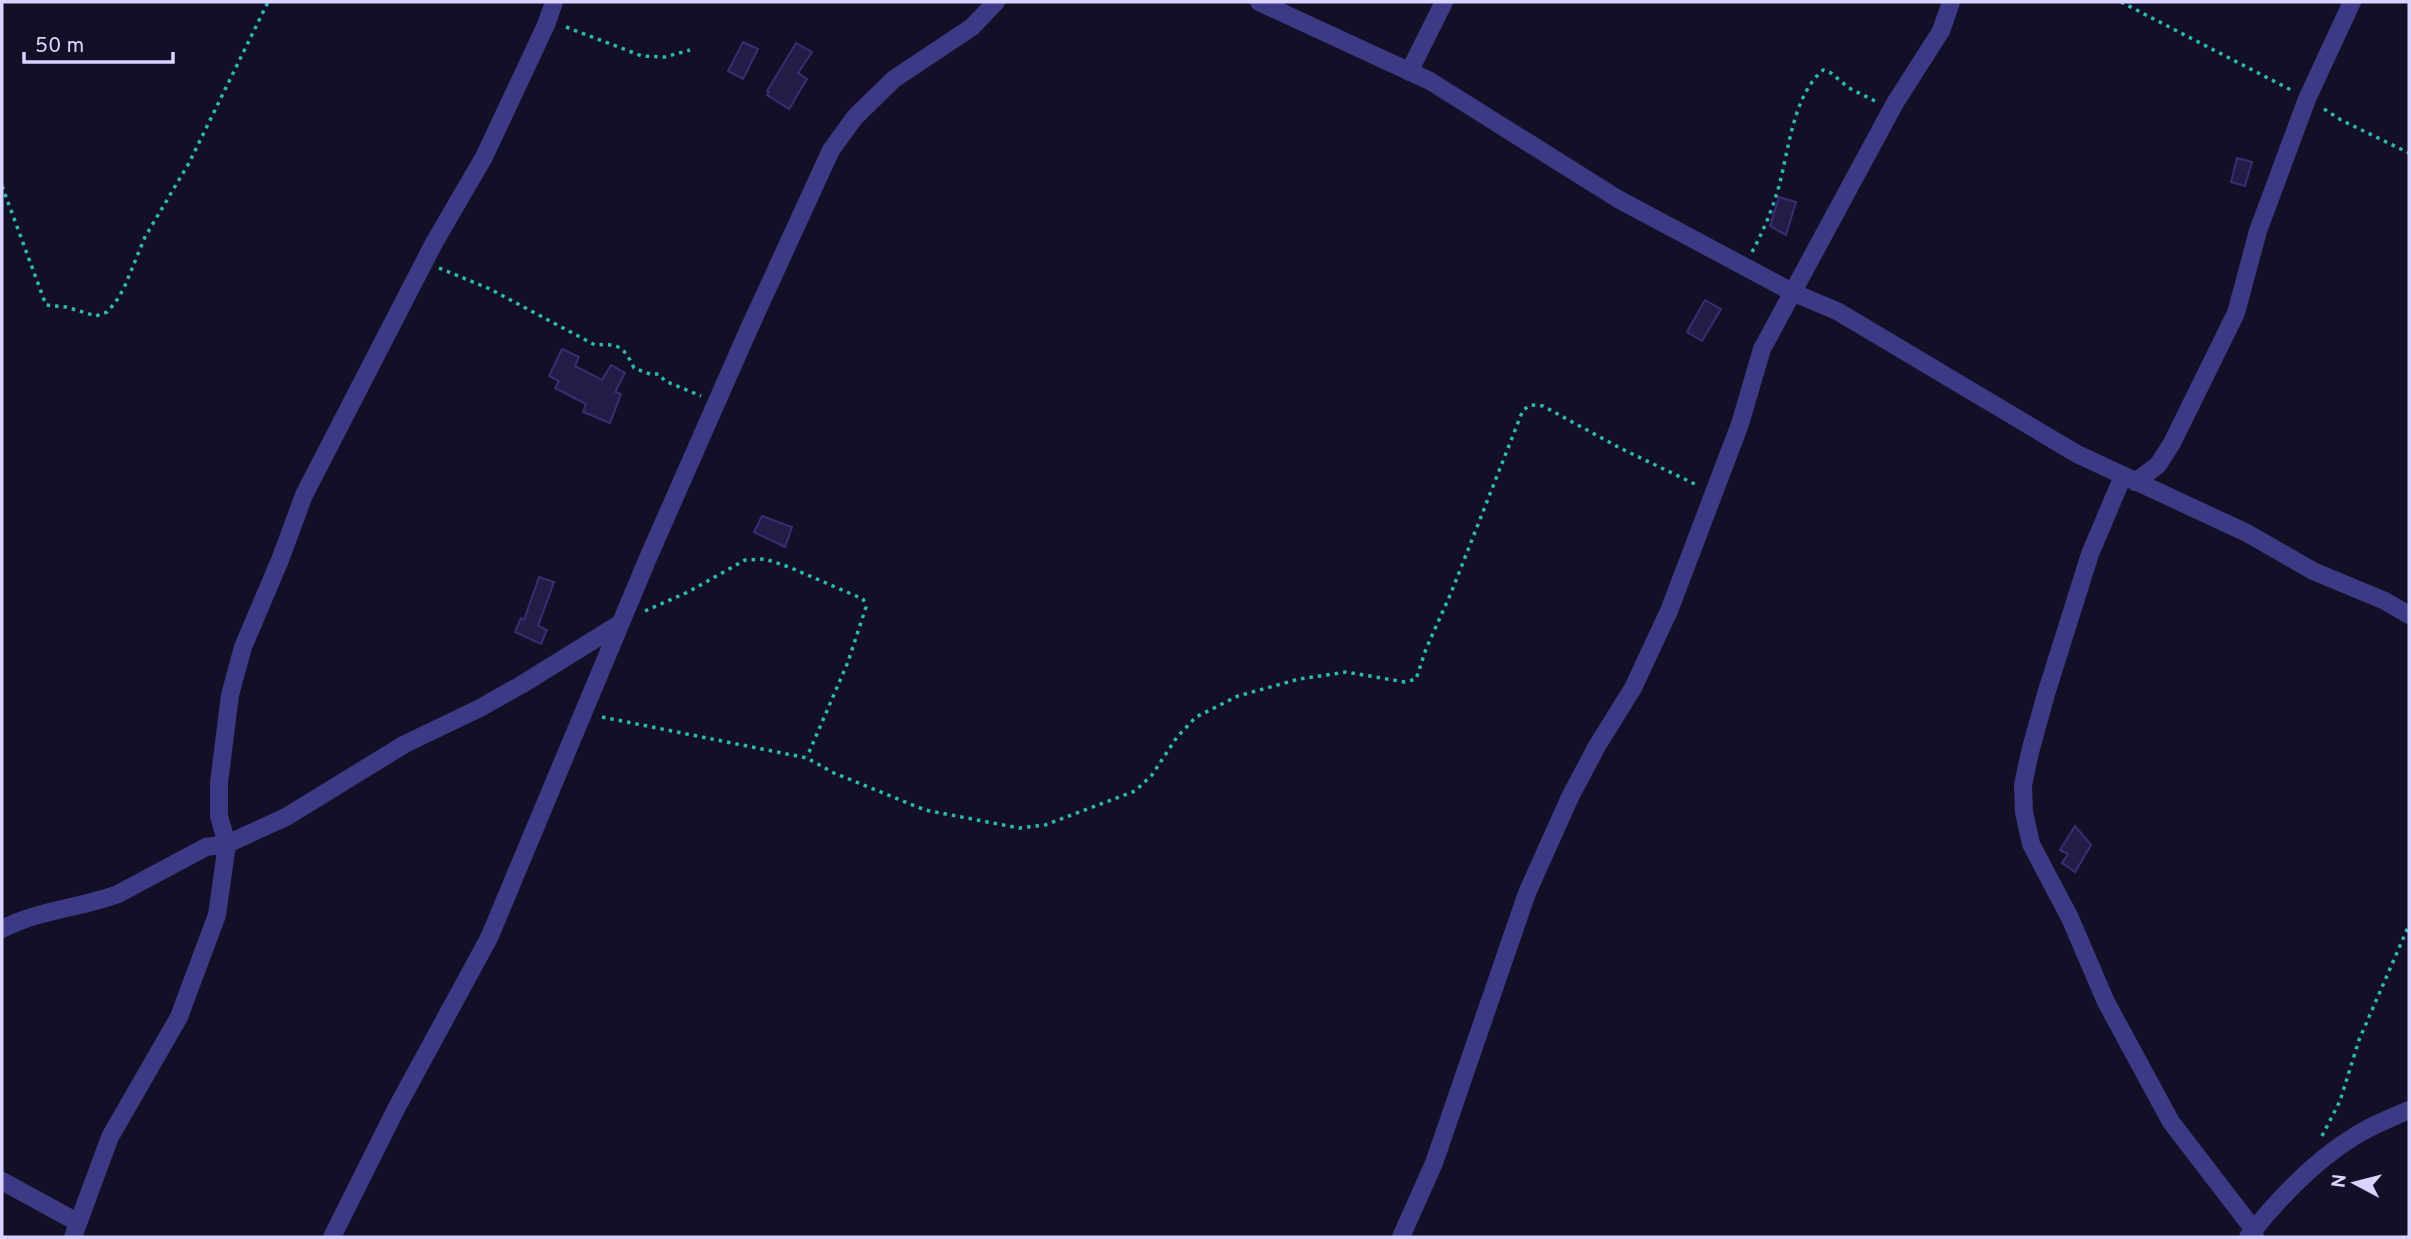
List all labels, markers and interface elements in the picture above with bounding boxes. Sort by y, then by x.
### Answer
scale bar [24,21,173,65]
text: 50 m [35,33,84,60]
north arrow [2320,1148,2390,1218]
text: N [2327,1173,2353,1189]

